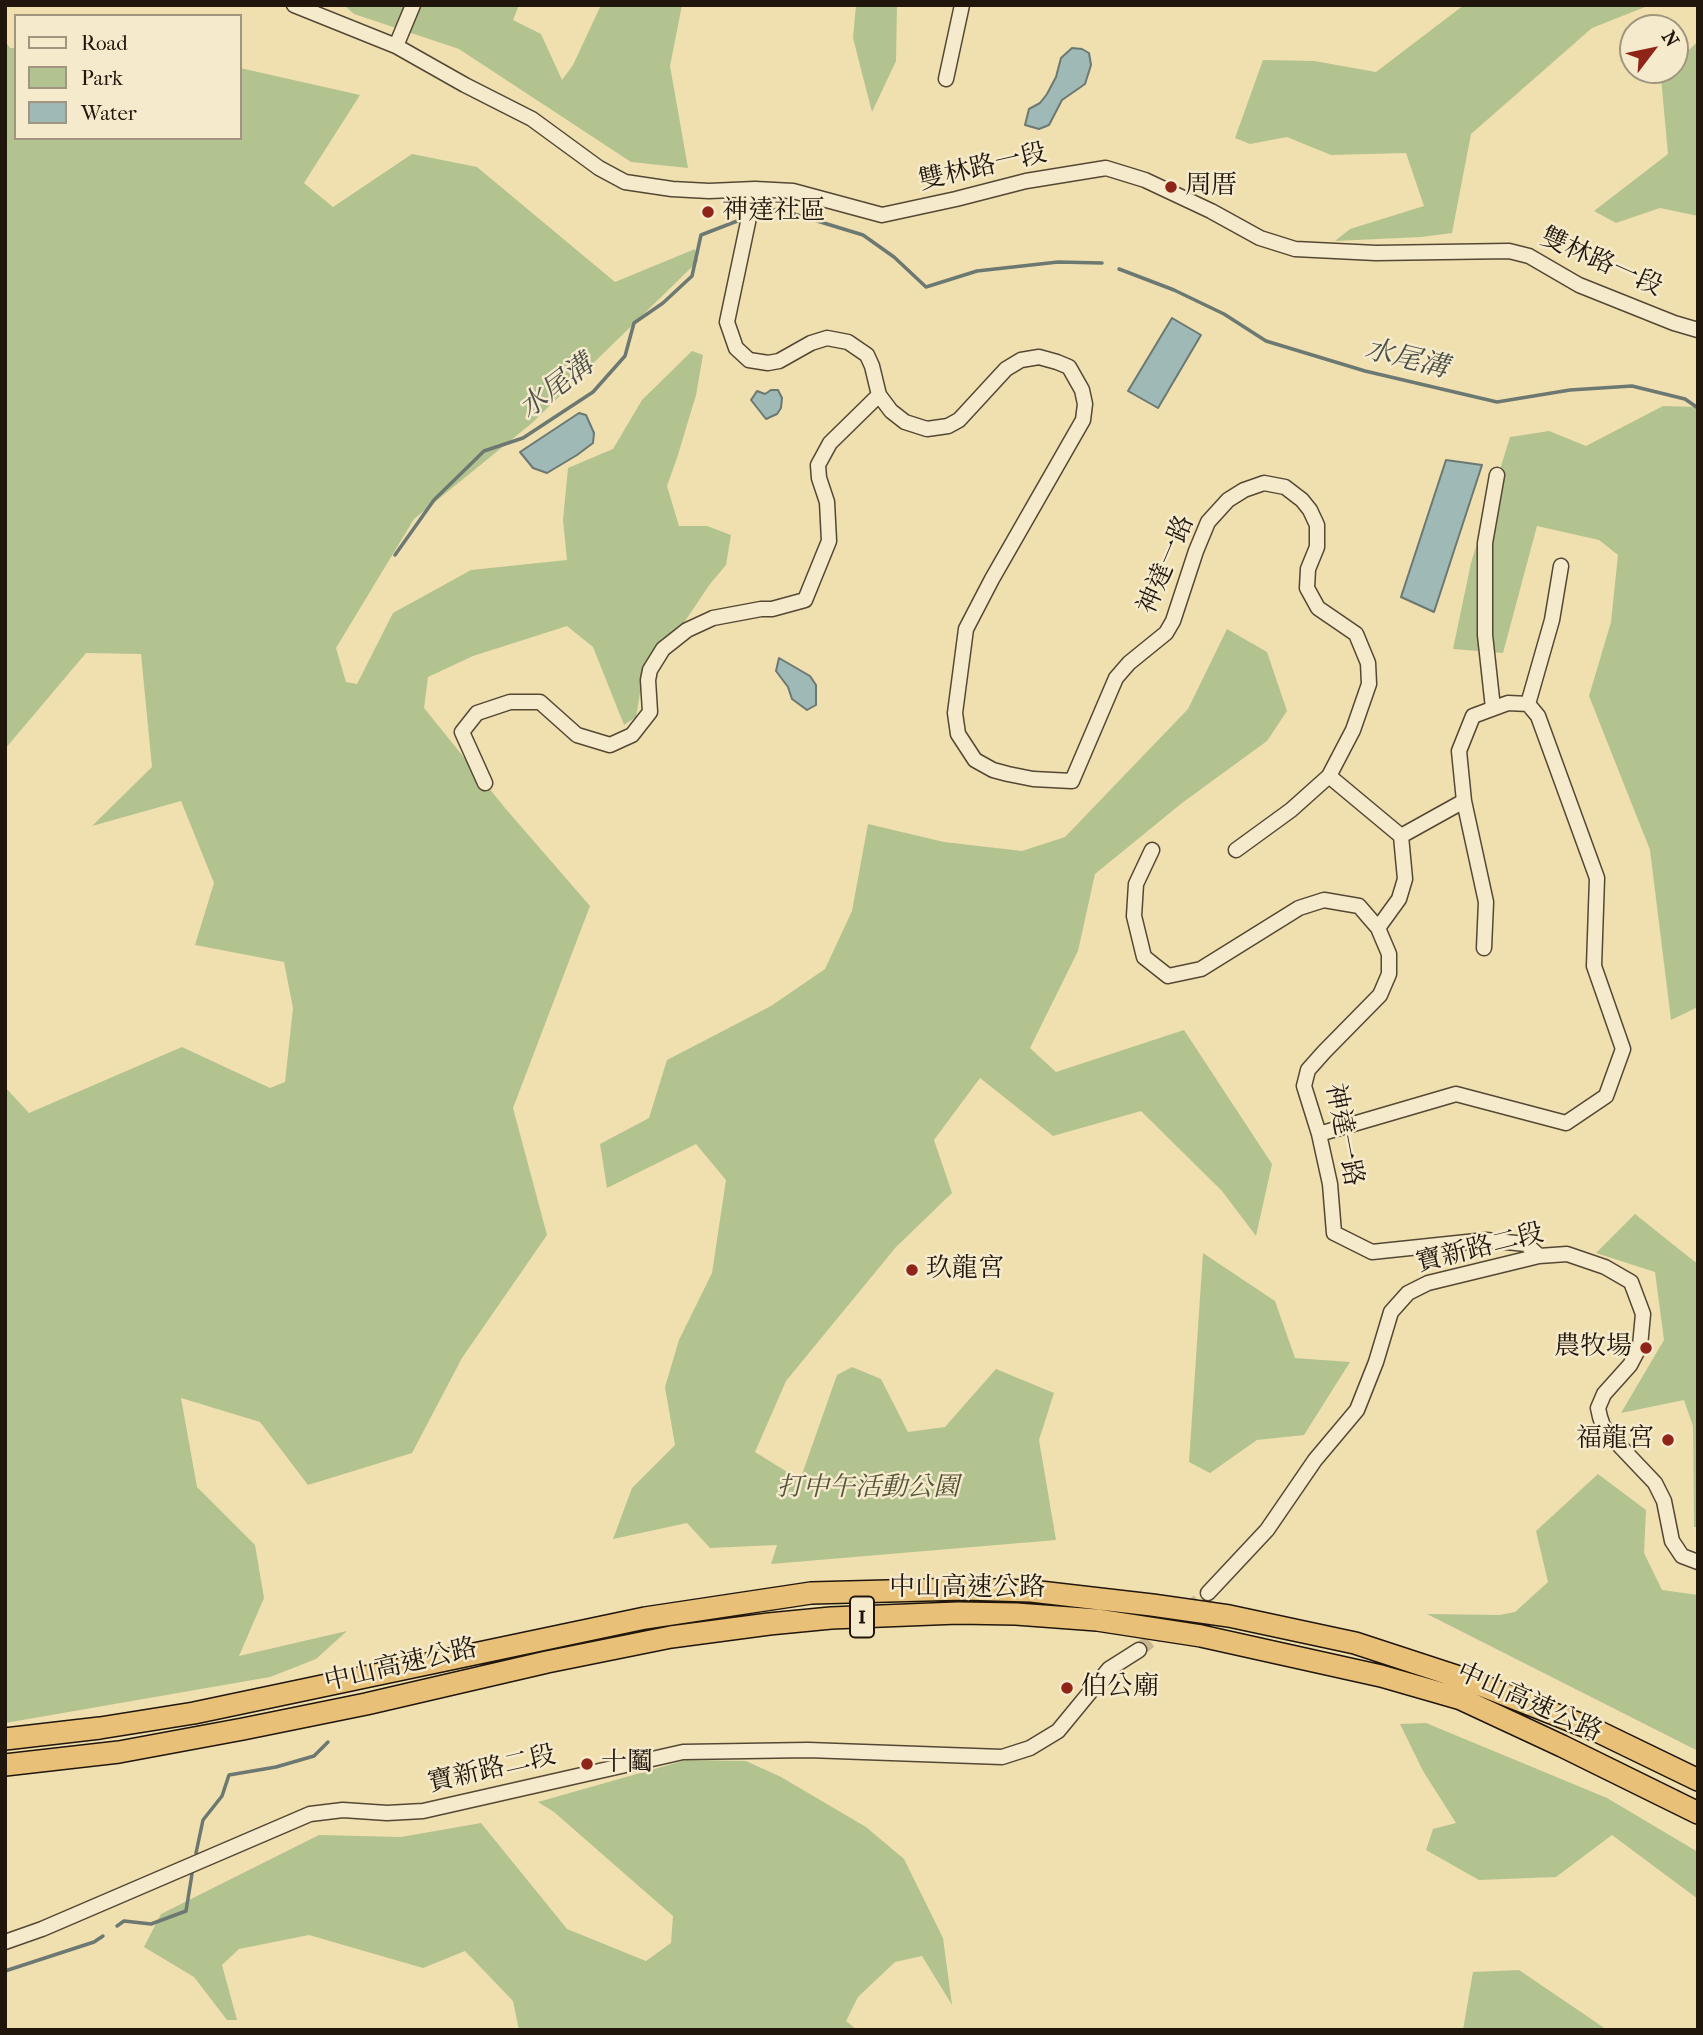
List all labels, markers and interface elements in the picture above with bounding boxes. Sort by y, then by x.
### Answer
legend [14,14,242,140]
north arrow [1619,14,1689,84]
text: N [1657,27,1683,51]
text: Road [81,31,128,55]
text: Park [81,66,123,90]
text: Water [81,101,137,125]
street label: 雙林路一段 [916,138,1050,198]
place label: 周厝 [1185,171,1237,203]
marker: 周厝 [1163,179,1179,195]
place label: 神達社區 [722,196,826,228]
marker: 神達社區 [700,204,716,220]
street label: 雙林路一段 [1535,222,1667,304]
water label: 水尾溝 [1361,334,1451,386]
water label: 水尾溝 [513,349,601,427]
street label: 神達一路 [1132,511,1202,619]
street label: 神達一路 [1318,1081,1368,1189]
street label: 寶新路二段 [1413,1218,1547,1280]
place label: 玖龍宮 [926,1254,1004,1286]
marker: 玖龍宮 [904,1262,920,1278]
place label: 農牧場 [1554,1332,1632,1364]
marker: 農牧場 [1638,1340,1654,1356]
place label: 福龍宮 [1576,1424,1654,1456]
marker: 福龍宮 [1660,1432,1676,1448]
park label: 打中午活動公園 [777,1473,959,1505]
street label: 中山高速公路 [889,1573,1045,1605]
road number: 1 [850,1596,874,1638]
street label: 中山高速公路 [321,1633,481,1699]
street label: 中山高速公路 [1451,1657,1607,1749]
place label: 伯公廟 [1081,1672,1159,1704]
marker: 伯公廟 [1059,1680,1075,1696]
street label: 寶新路二段 [425,1740,559,1800]
place label: 十鬮 [601,1748,653,1780]
marker: 十鬮 [579,1756,595,1772]

